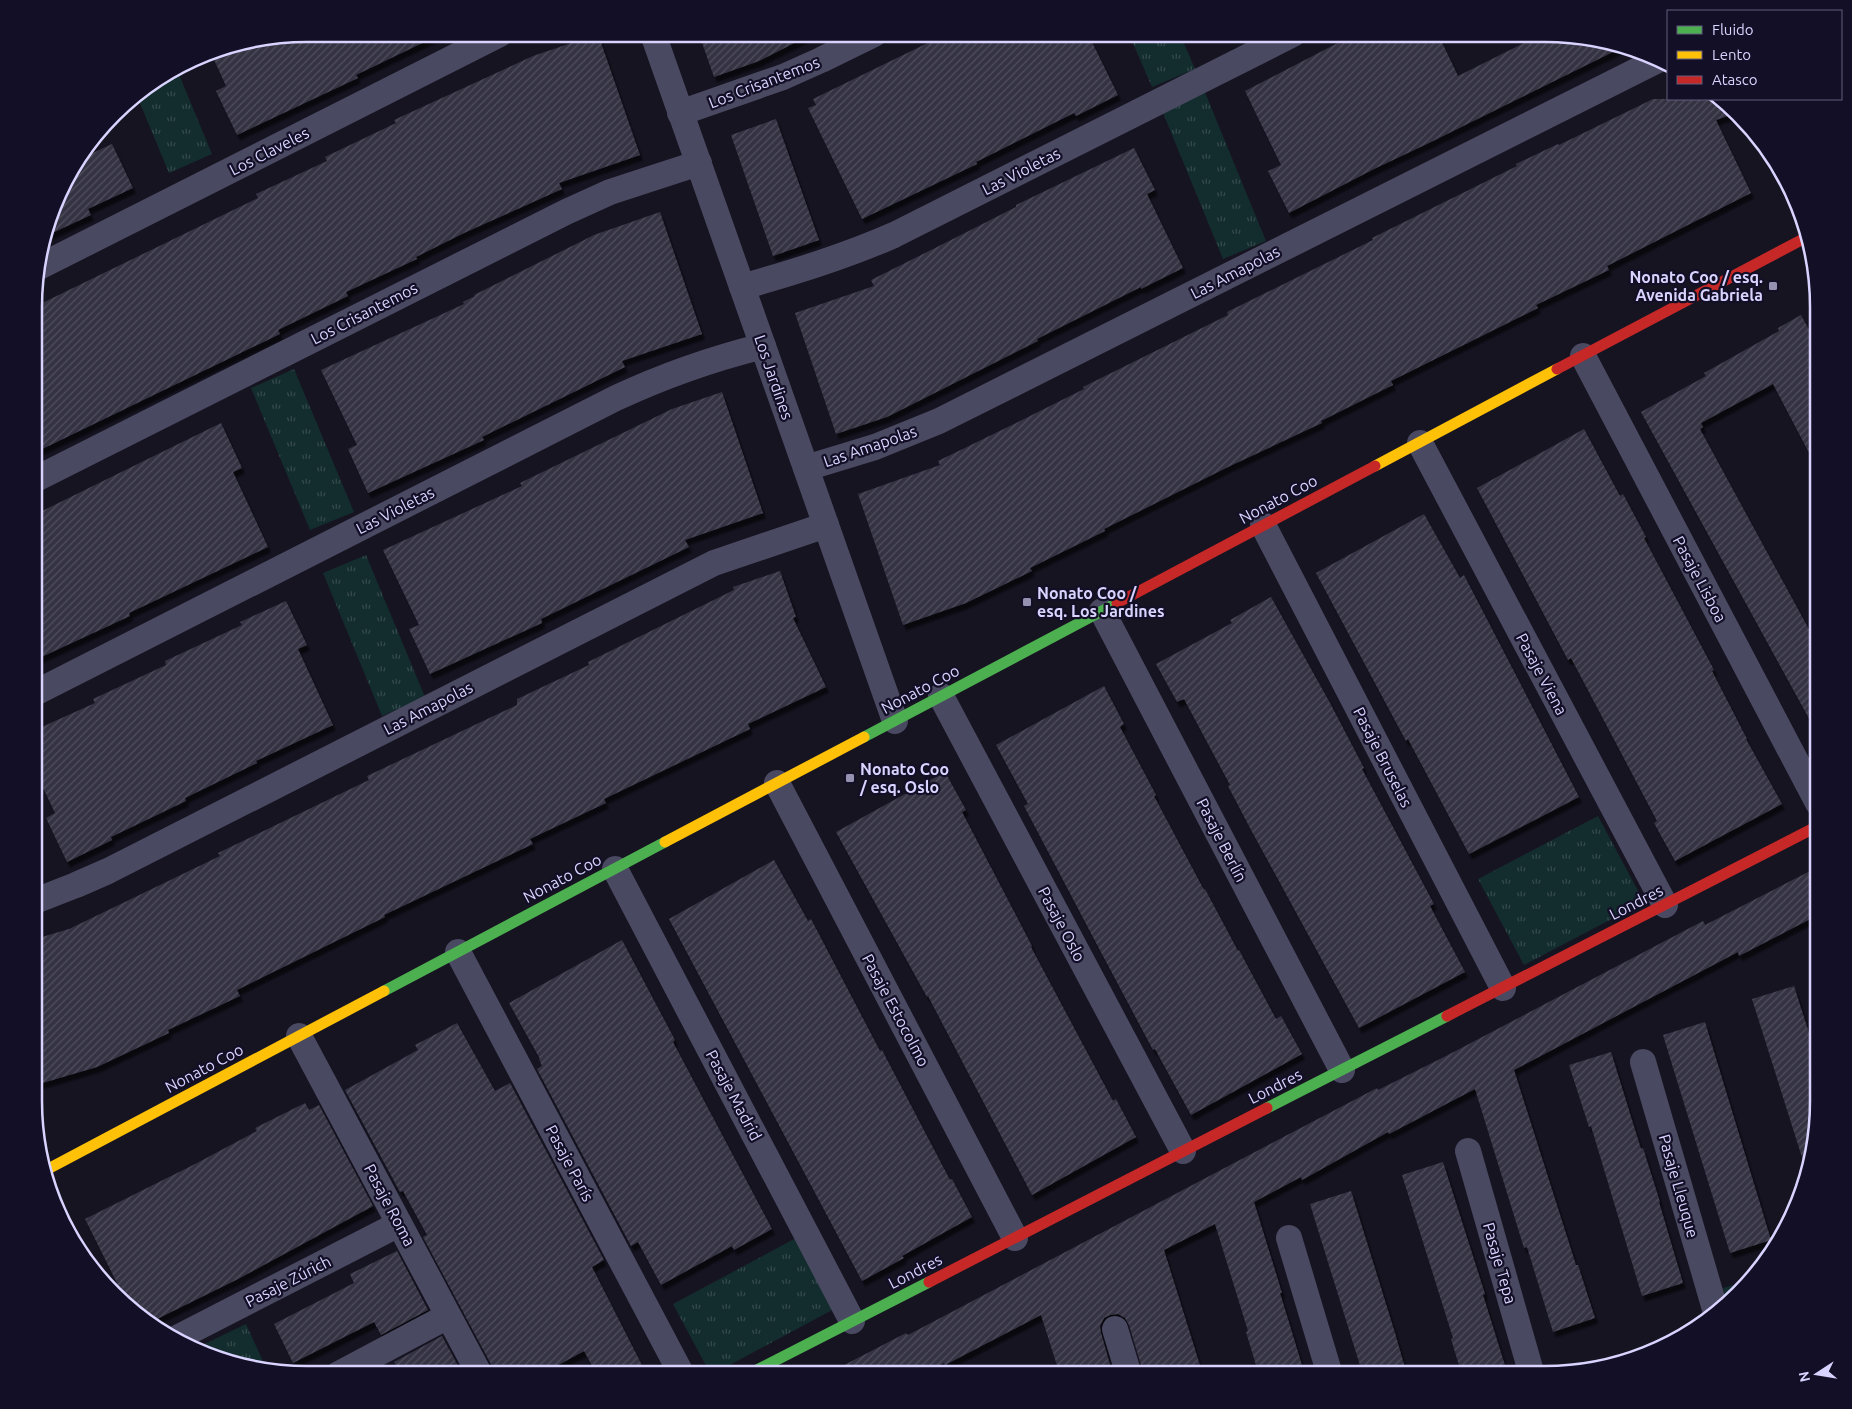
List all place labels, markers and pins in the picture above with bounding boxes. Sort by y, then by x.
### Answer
place label: Nonato Coo / esq. Avenida Gabriela [1629,268,1763,304]
marker: Nonato Coo / esq. Avenida Gabriela [1767,280,1779,292]
place label: Nonato Coo / esq. Los Jardines [1037,584,1164,620]
marker: Nonato Coo / esq. Los Jardines [1021,596,1033,608]
place label: Nonato Coo / esq. Oslo [859,760,949,796]
marker: Nonato Coo / esq. Oslo [844,772,856,784]

